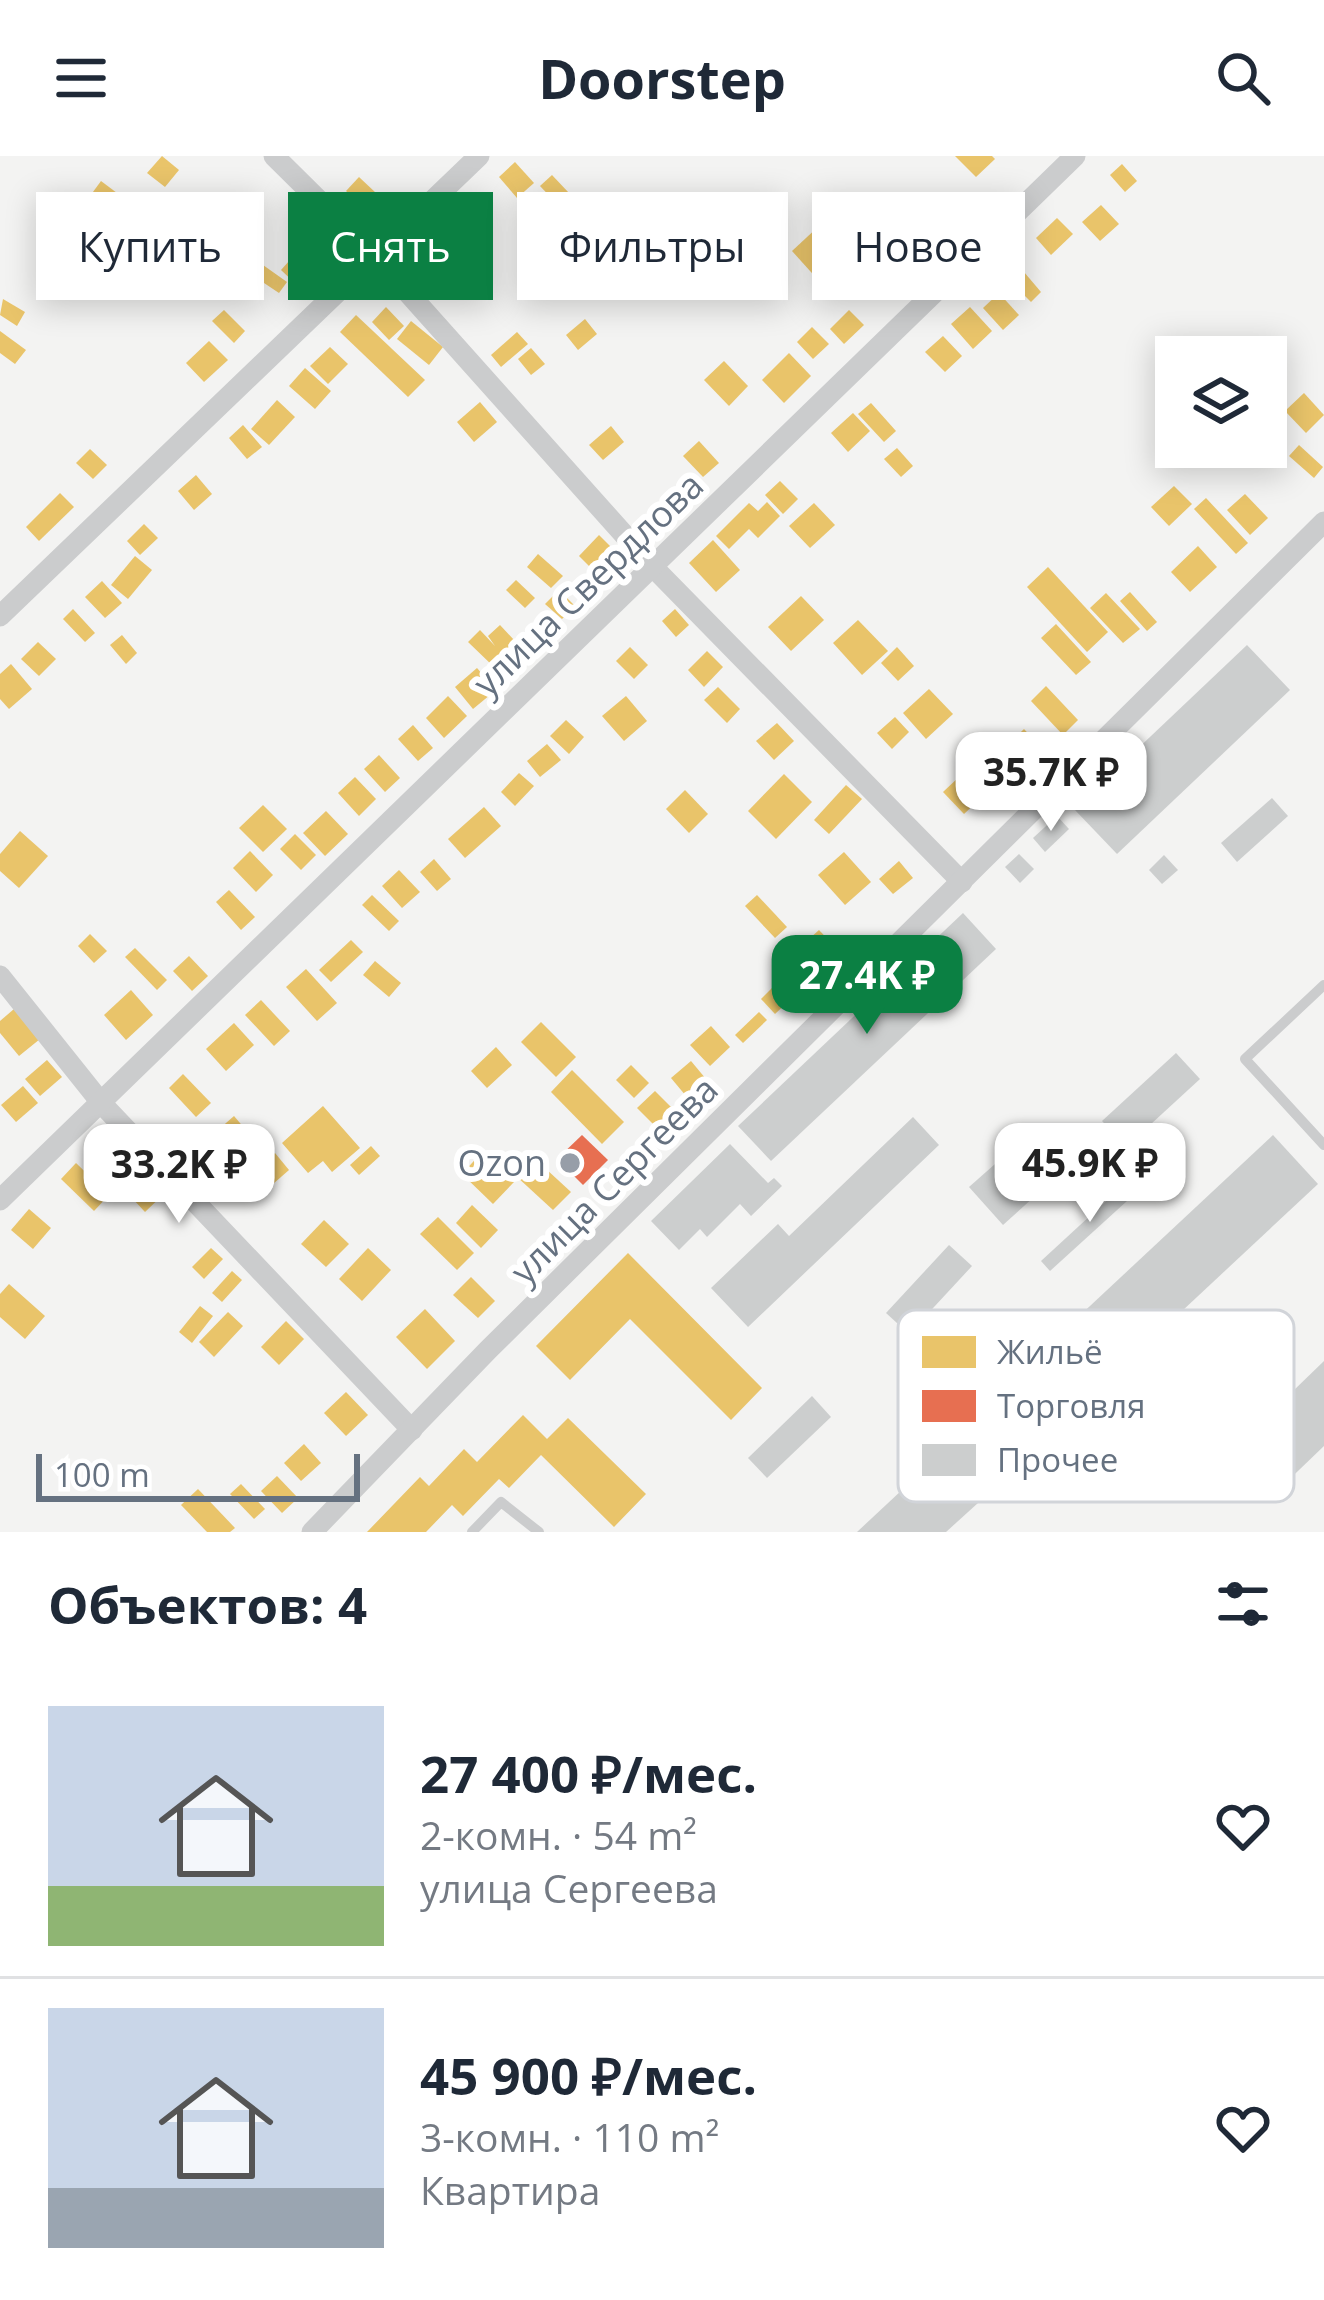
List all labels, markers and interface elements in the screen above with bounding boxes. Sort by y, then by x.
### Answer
text: Doorstep [538,41,786,115]
icon: menu [48,45,114,111]
icon: search [1210,45,1276,111]
chip: Купить [36,192,264,300]
chip: Снять [288,192,493,300]
chip: Фильтры [517,192,788,300]
chip: Новое [812,192,1025,300]
map controls [1155,336,1287,468]
button: layers [1155,336,1287,468]
street label: улица Свердлова [462,461,714,706]
pin: 35.7K ₽ [940,732,1162,834]
text: 35.7K ₽ [983,744,1119,797]
pin: 27.4K ₽ [756,935,978,1037]
text: 27.4K ₽ [799,947,935,1000]
street label: улица Сергеева [499,1065,728,1294]
pin: 45.9K ₽ [979,1123,1201,1225]
pin: 33.2K ₽ [68,1124,290,1226]
text: 45.9K ₽ [1022,1135,1158,1188]
text: 33.2K ₽ [111,1136,247,1189]
place label: Ozon [457,1138,546,1187]
marker: Ozon [557,1150,583,1176]
legend [898,1310,1294,1502]
text: Жильё [997,1329,1103,1374]
text: Торговля [997,1383,1145,1428]
text: Прочее [997,1437,1118,1482]
scale bar [36,1448,360,1501]
text: 100 m [54,1452,150,1497]
text: Объектов: 4 [48,1569,367,1639]
icon: filters [1210,1571,1276,1637]
text: 27 400 ₽/мес. [420,1738,757,1808]
icon: home [144,1754,288,1898]
icon: heart [1210,1793,1276,1859]
text: 2-комн. · 54 m² [420,1808,697,1861]
text: улица Сергеева [420,1861,718,1914]
text: 45 900 ₽/мес. [420,2040,757,2110]
icon: home [144,2056,288,2200]
icon: heart [1210,2095,1276,2161]
text: 3-комн. · 110 m² [420,2110,719,2163]
text: Квартира [420,2163,600,2216]

